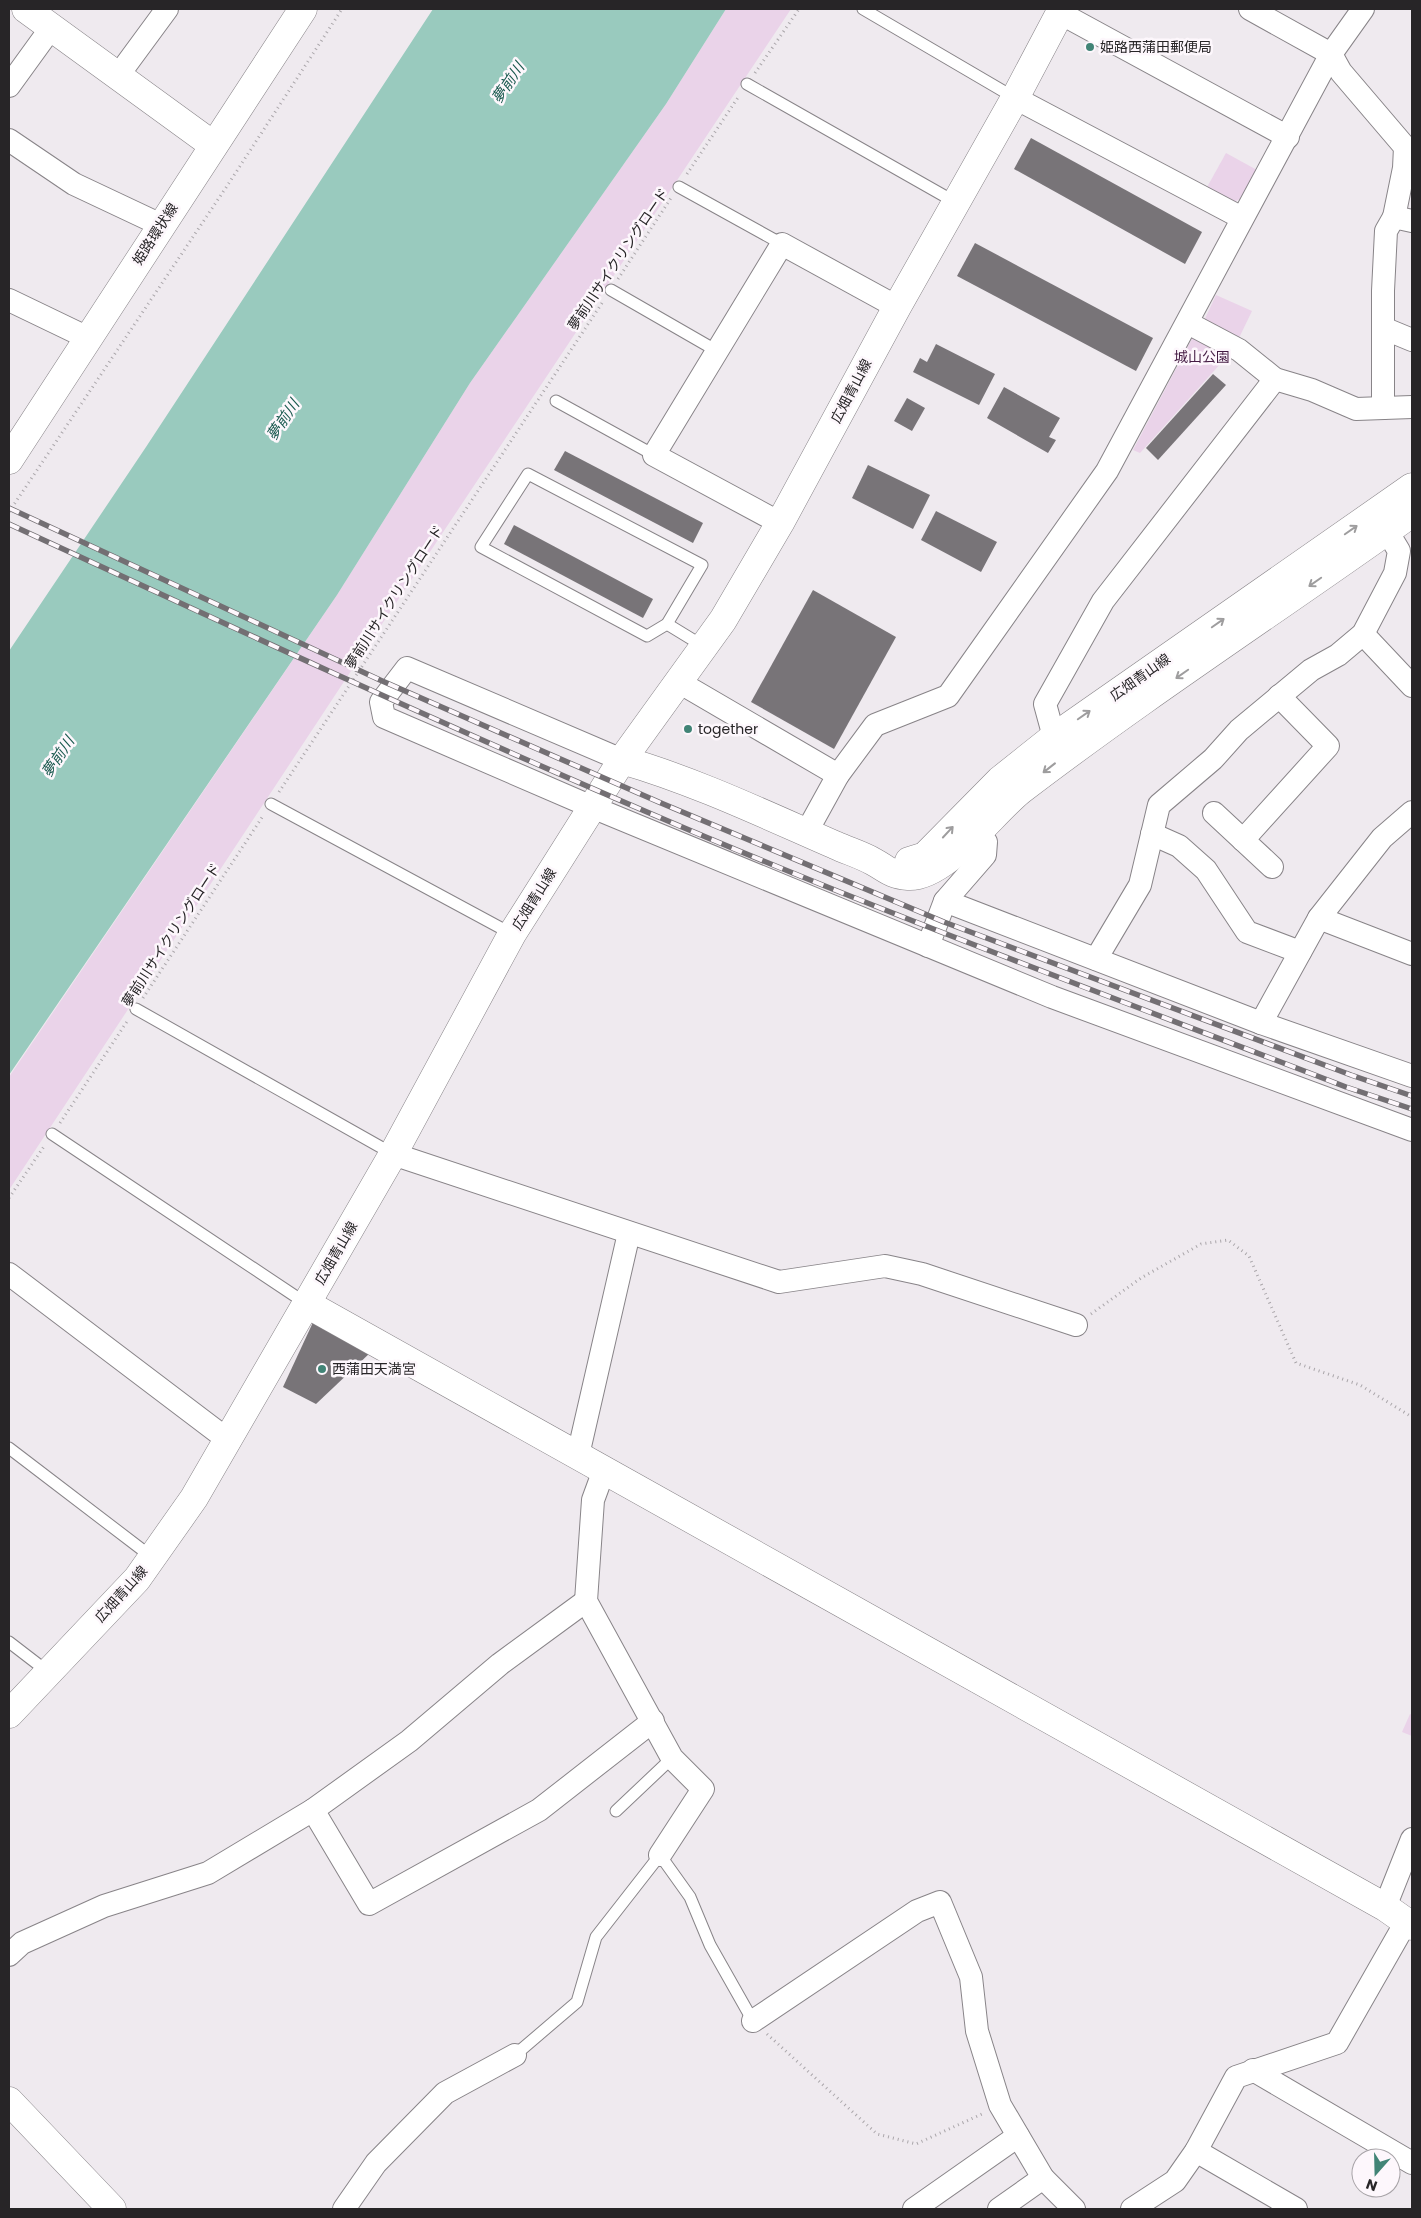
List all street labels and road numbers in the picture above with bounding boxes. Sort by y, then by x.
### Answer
street label: 夢前川サイクリングロード [563,184,673,334]
street label: 姫路環状線 [128,199,182,269]
street label: 広畑青山線 [826,355,876,427]
street label: 夢前川サイクリングロード [340,521,448,673]
street label: 広畑青山線 [1106,649,1174,705]
street label: 夢前川サイクリングロード [117,859,225,1011]
street label: 広畑青山線 [507,864,561,934]
street label: 広畑青山線 [310,1218,362,1288]
street label: 広畑青山線 [90,1561,152,1627]

